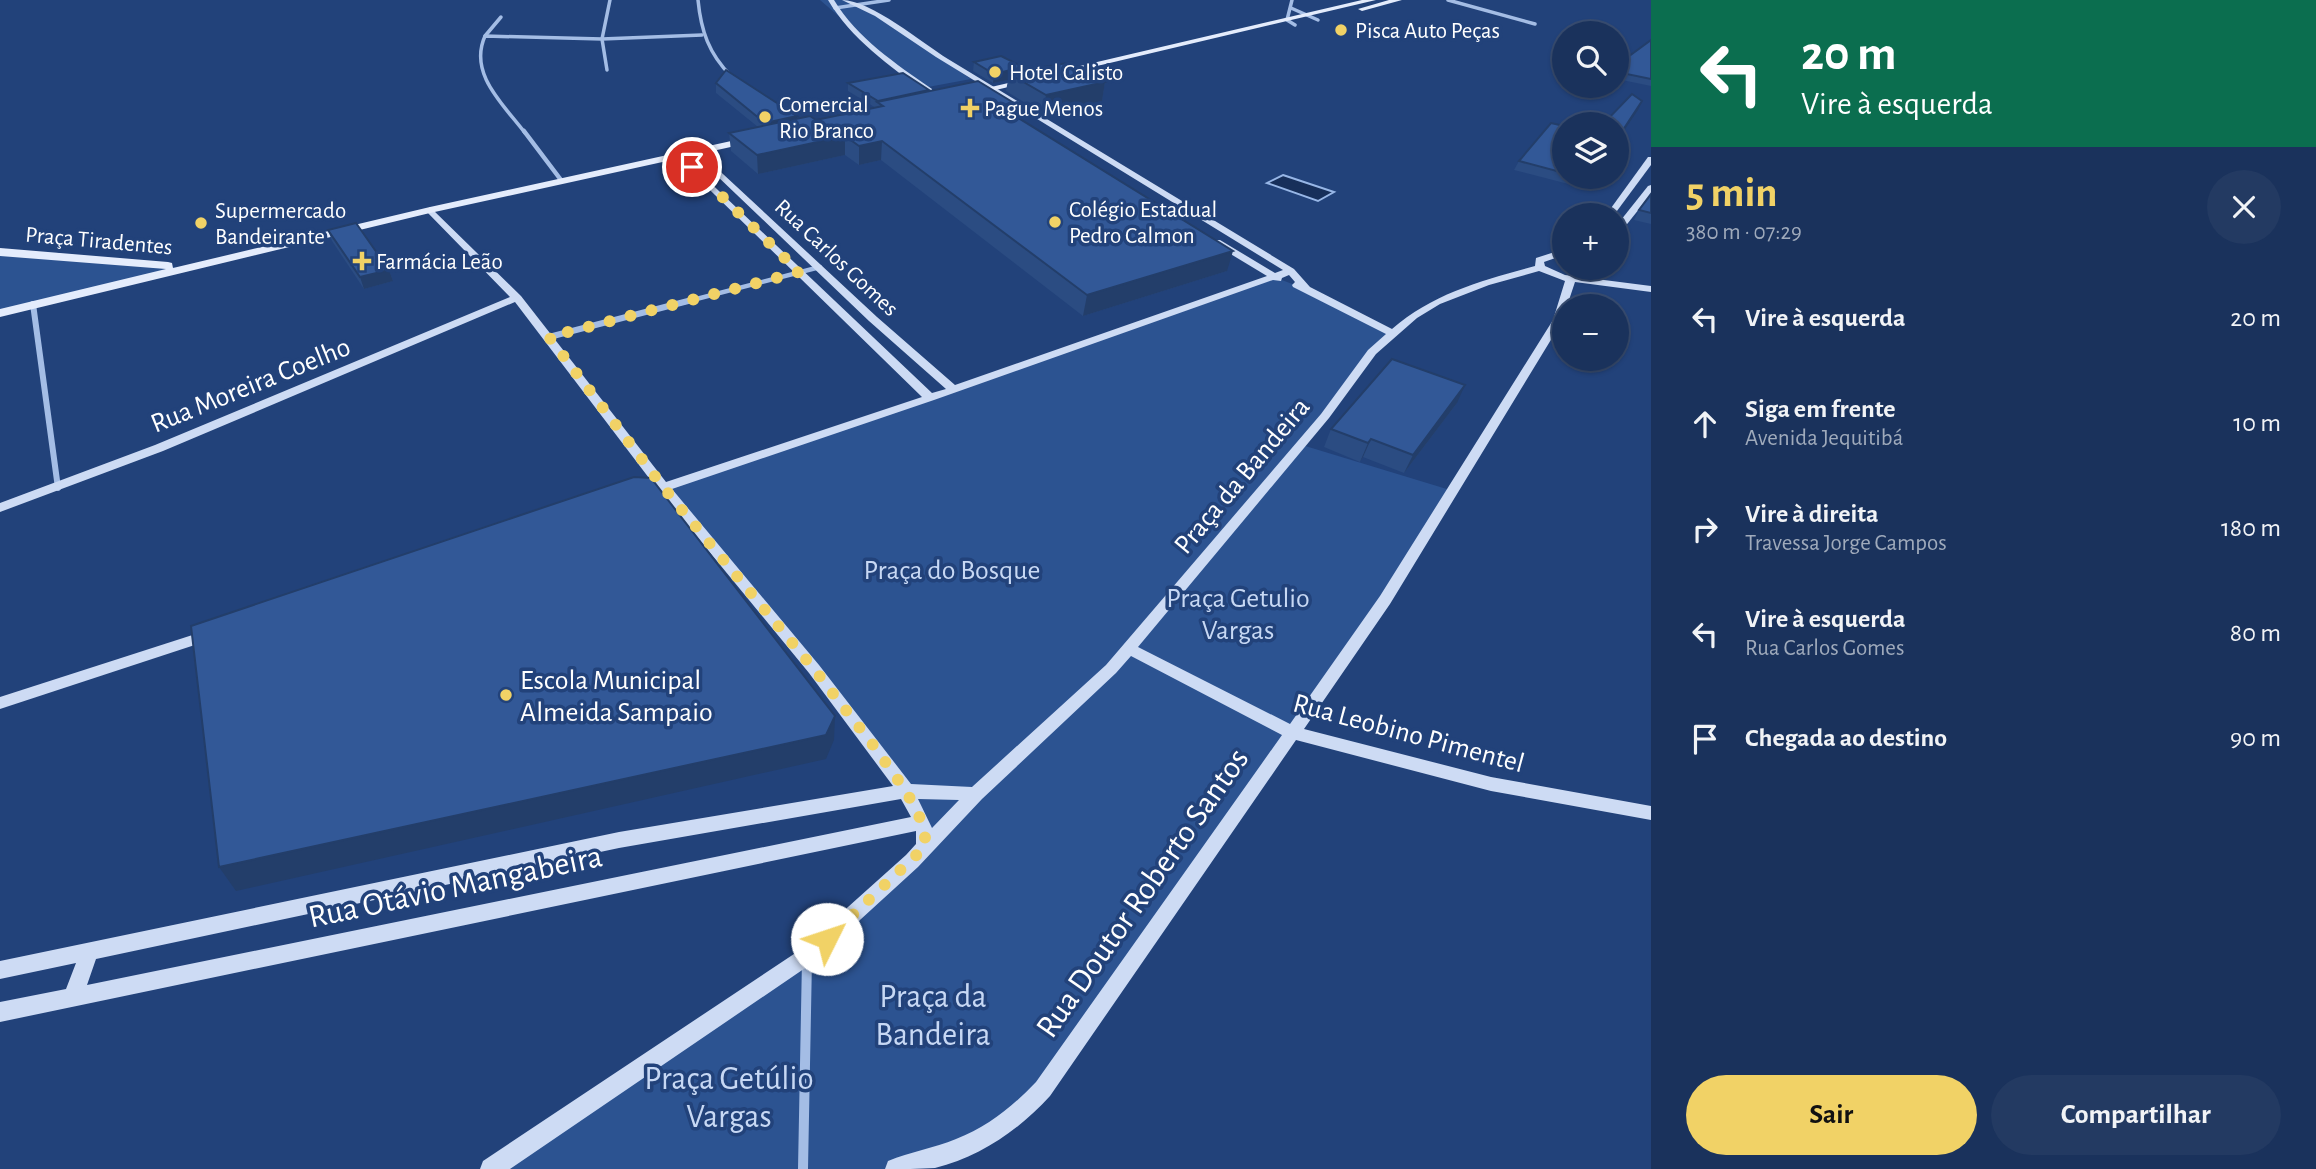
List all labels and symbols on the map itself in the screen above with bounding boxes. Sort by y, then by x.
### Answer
place label: Pisca Auto Peças [1355,20,1500,43]
marker: Pisca Auto Peças [1333,22,1349,38]
place label: Hotel Calisto [1009,62,1123,85]
marker: Hotel Calisto [987,64,1003,80]
place label: Comercial Rio Branco [779,94,874,143]
place label: Pague Menos [984,98,1103,121]
marker: Pague Menos [962,100,978,116]
marker: Comercial Rio Branco [757,109,773,125]
pin [662,137,722,197]
street label: Rua Carlos Gomes [770,195,902,321]
place label: Colégio Estadual Pedro Calmon [1069,199,1217,248]
place label: Supermercado Bandeirante [215,200,346,249]
marker: Colégio Estadual Pedro Calmon [1047,214,1063,230]
marker: Supermercado Bandeirante [193,215,209,231]
street label: Praça Tiradentes [24,224,173,259]
place label: Farmácia Leão [376,251,503,274]
marker: Farmácia Leão [354,253,370,269]
street label: Rua Moreira Coelho [147,333,355,439]
street label: Praça da Bandeira [1169,393,1316,560]
park label: Praça do Bosque [863,557,1041,585]
park label: Praça Getulio Vargas [1166,585,1310,645]
place label: Escola Municipal Almeida Sampaio [520,667,713,727]
marker: Escola Municipal Almeida Sampaio [498,687,514,703]
street label: Rua Leobino Pimentel [1290,690,1527,778]
street label: Rua Doutor Roberto Santos [1031,743,1255,1044]
street label: Rua Otávio Mangabeira [306,840,605,935]
position arrow [790,902,864,976]
park label: Praça da Bandeira [875,981,991,1052]
park label: Praça Getúlio Vargas [644,1063,814,1134]

